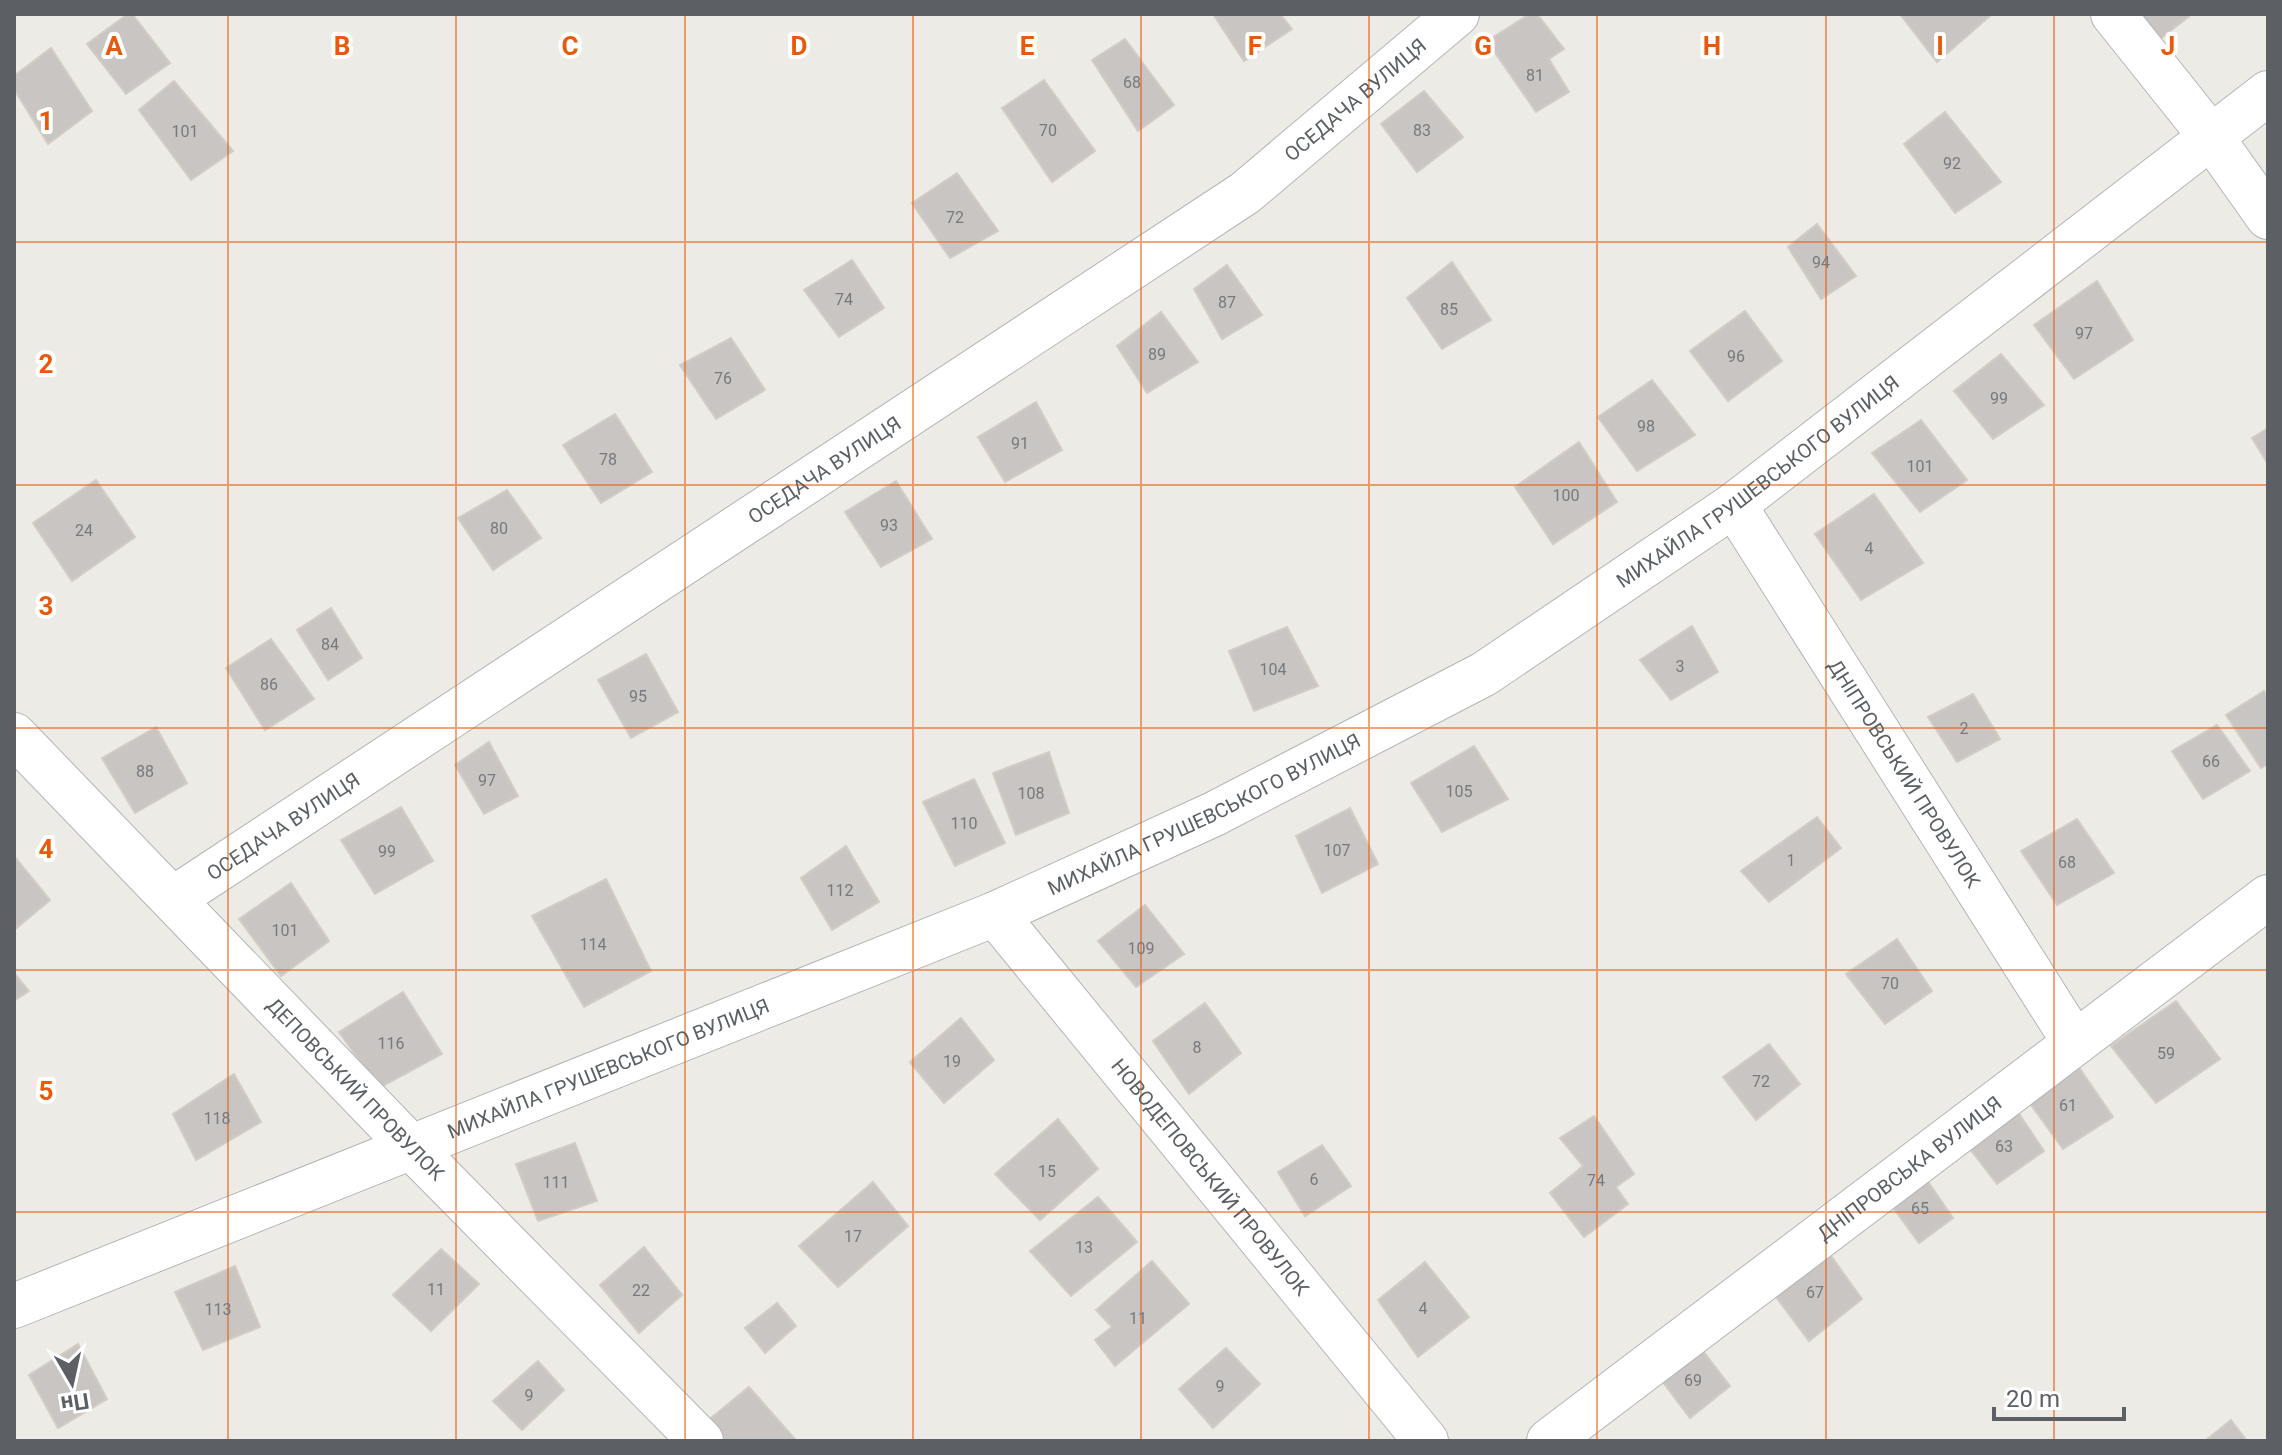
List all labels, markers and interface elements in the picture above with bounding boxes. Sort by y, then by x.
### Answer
text: A [105,31,123,61]
text: B [334,31,350,61]
text: C [561,31,579,61]
text: D [791,31,807,61]
text: E [1020,31,1035,61]
text: F [1248,31,1262,61]
text: G [1474,31,1492,61]
text: H [1703,31,1721,61]
text: I [1936,31,1944,61]
text: J [2161,31,2175,61]
street label: ОСЕДАЧА ВУЛИЦЯ [1280,33,1431,166]
house number: 81 [1526,66,1544,85]
house number: 68 [1123,73,1141,92]
text: 1 [39,106,53,136]
house number: 70 [1039,121,1057,140]
house number: 83 [1413,121,1431,140]
house number: 101 [172,122,198,141]
house number: 92 [1943,154,1961,173]
house number: 72 [946,208,964,227]
house number: 94 [1812,253,1830,272]
house number: 74 [835,290,853,309]
house number: 87 [1218,293,1236,312]
house number: 85 [1440,300,1458,319]
house number: 97 [2075,324,2093,343]
house number: 89 [1148,345,1166,364]
house number: 96 [1727,347,1745,366]
text: 2 [39,349,53,379]
house number: 76 [714,369,732,388]
street label: МИХАЙЛА ГРУШЕВСЬКОГО ВУЛИЦЯ [1612,370,1904,593]
house number: 99 [1990,389,2008,408]
street label: ОСЕДАЧА ВУЛИЦЯ [743,411,905,529]
house number: 98 [1637,417,1655,436]
house number: 91 [1011,434,1029,453]
house number: 78 [599,450,617,469]
house number: 101 [1907,457,1933,476]
house number: 100 [1553,486,1579,505]
house number: 93 [880,516,898,535]
house number: 80 [490,519,508,538]
house number: 24 [75,521,93,540]
house number: 4 [1865,539,1874,558]
text: 3 [39,591,53,621]
house number: 84 [321,635,339,654]
street label: ДНІПРОВСЬКИЙ ПРОВУЛОК [1823,655,1986,892]
house number: 3 [1676,657,1685,676]
house number: 104 [1260,660,1286,679]
house number: 86 [260,675,278,694]
house number: 95 [629,687,647,706]
house number: 2 [1960,719,1969,738]
street label: МИХАЙЛА ГРУШЕВСЬКОГО ВУЛИЦЯ [1044,728,1364,900]
house number: 66 [2202,752,2220,771]
house number: 88 [136,762,154,781]
street label: ОСЕДАЧА ВУЛИЦЯ [202,767,364,885]
house number: 97 [478,771,496,790]
house number: 105 [1446,782,1472,801]
house number: 108 [1018,784,1044,803]
house number: 110 [951,814,977,833]
text: 4 [39,834,54,864]
house number: 107 [1324,841,1350,860]
house number: 99 [378,842,396,861]
house number: 1 [1787,851,1796,870]
house number: 68 [2058,853,2076,872]
house number: 112 [827,881,853,900]
house number: 101 [272,921,298,940]
house number: 114 [580,935,606,954]
house number: 109 [1128,939,1154,958]
house number: 70 [1881,974,1899,993]
street label: ДЕПОВСЬКИЙ ПРОВУЛОК [262,993,449,1186]
street label: МИХАЙЛА ГРУШЕВСЬКОГО ВУЛИЦЯ [444,993,773,1144]
house number: 116 [378,1034,404,1053]
house number: 8 [1193,1038,1202,1057]
house number: 59 [2157,1044,2175,1063]
house number: 19 [943,1052,961,1071]
street label: НОВОДЕПОВСЬКИЙ ПРОВУЛОК [1106,1054,1314,1301]
house number: 72 [1752,1072,1770,1091]
text: 5 [39,1076,53,1106]
street label: ДНІПРОВСЬКА ВУЛИЦЯ [1813,1091,2006,1246]
house number: 61 [2059,1096,2077,1115]
house number: 118 [204,1109,230,1128]
house number: 63 [1995,1137,2013,1156]
house number: 15 [1038,1162,1056,1181]
house number: 6 [1310,1170,1319,1189]
house number: 74 [1587,1171,1605,1190]
house number: 111 [543,1173,569,1192]
house number: 65 [1911,1199,1929,1218]
house number: 17 [844,1227,862,1246]
house number: 13 [1075,1238,1093,1257]
house number: 11 [427,1280,445,1299]
house number: 22 [632,1281,650,1300]
house number: 67 [1806,1283,1824,1302]
house number: 4 [1419,1299,1428,1318]
house number: 113 [205,1300,231,1319]
house number: 11 [1129,1309,1147,1328]
north arrow [32,1343,112,1423]
house number: 69 [1684,1371,1702,1390]
scale bar [1994,1371,2124,1421]
house number: 9 [1216,1377,1225,1396]
text: 20 m [2006,1385,2060,1413]
house number: 9 [525,1386,534,1405]
text: Пн [59,1388,91,1417]

